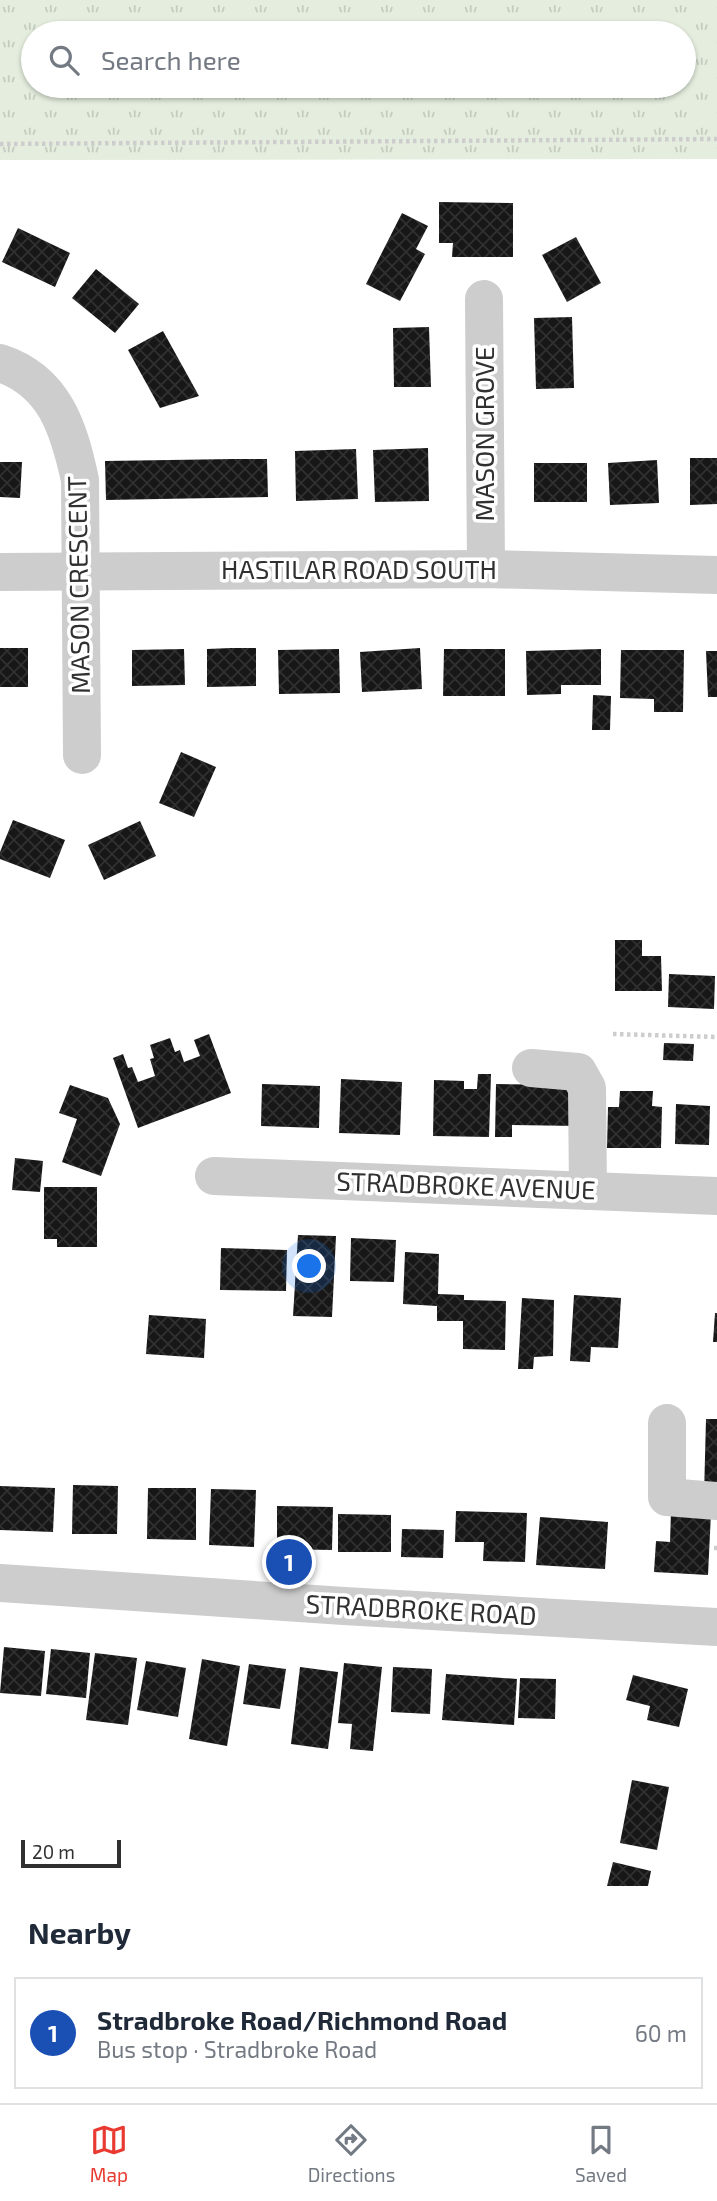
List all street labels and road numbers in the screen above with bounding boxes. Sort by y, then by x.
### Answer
street label: MASON GROVE [468,346,499,522]
street label: MASON CRESCENT [60,476,95,694]
street label: HASTILAR ROAD SOUTH [221,553,497,584]
street label: STRADBROKE AVENUE [336,1164,596,1205]
street label: STRADBROKE ROAD [305,1587,537,1630]

